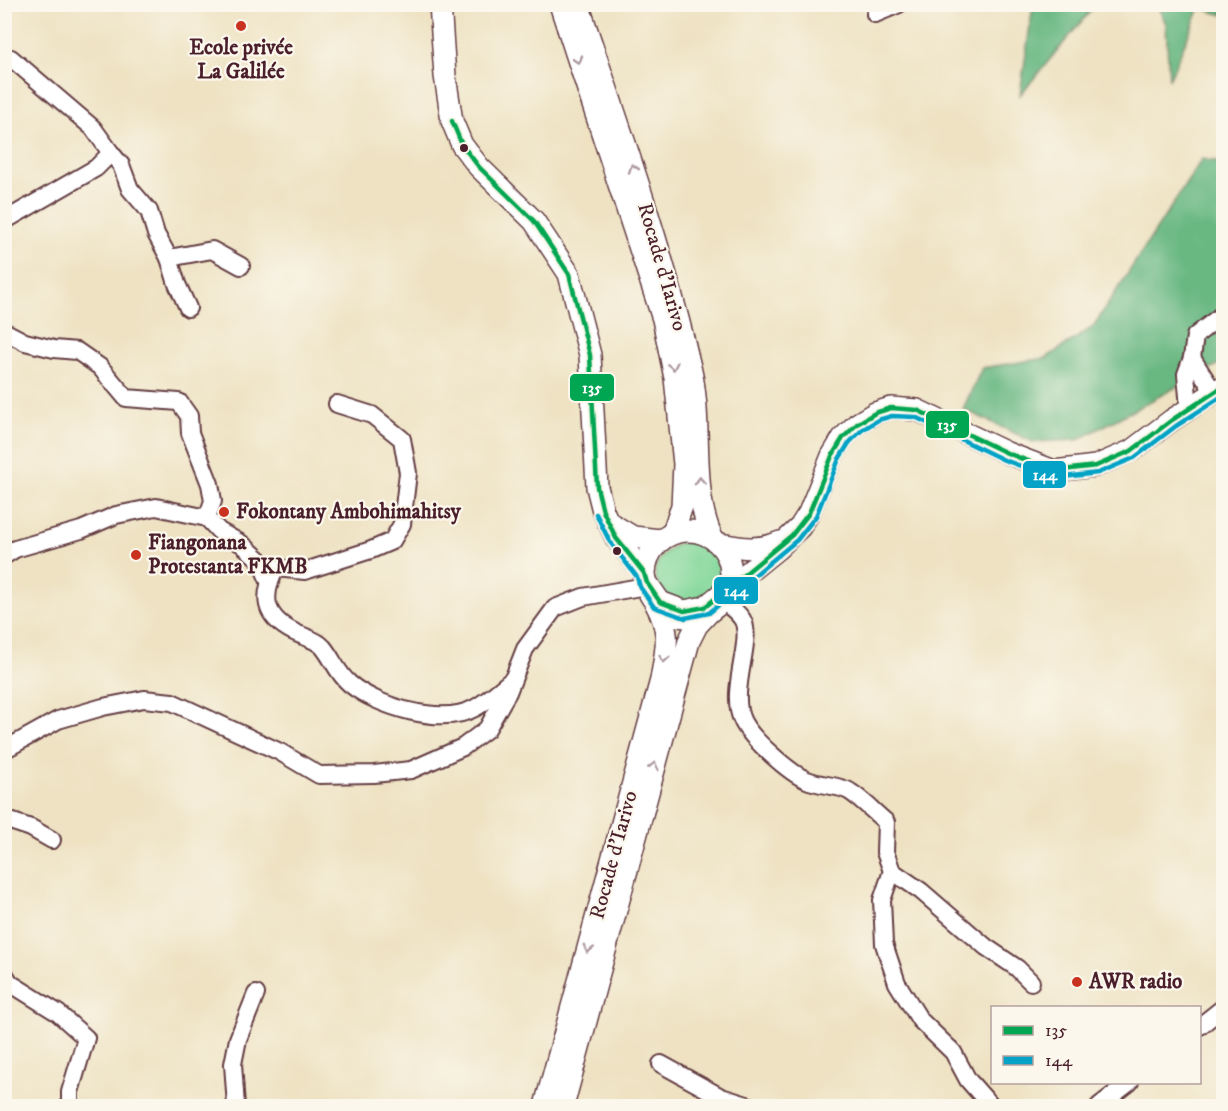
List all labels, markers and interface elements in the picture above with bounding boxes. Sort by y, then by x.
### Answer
marker: Ecole privée La Galilée [234,19,248,33]
place label: Ecole privée La Galilée [189,35,293,85]
one-way arrow [570,54,583,65]
unlabelled marker [458,142,470,154]
one-way arrow [628,163,641,174]
street label: Rocade d'Iarivo [631,200,693,334]
one-way arrow [666,361,679,371]
line badge: 135 [569,373,615,402]
text: 135 [582,378,602,398]
line badge: 135 [925,410,970,439]
text: 135 [937,415,957,435]
line badge: 144 [1022,460,1067,489]
text: 144 [1033,465,1058,485]
one-way arrow [694,476,707,485]
place label: Fokontany Ambohimahitsy [236,499,462,525]
marker: Fokontany Ambohimahitsy [217,505,231,519]
place label: Fiangonana Protestanta FKMB [148,530,307,580]
unlabelled marker [611,545,623,557]
marker: Fiangonana Protestanta FKMB [129,548,143,562]
line badge: 144 [713,576,759,605]
text: 144 [724,581,749,601]
one-way arrow [659,655,671,664]
one-way arrow [647,761,659,772]
street label: Rocade d'Iarivo [584,788,644,922]
one-way arrow [583,943,595,954]
place label: AWR radio [1088,969,1182,995]
marker: AWR radio [1070,975,1084,989]
legend [991,1006,1201,1084]
text: 135 [1045,1020,1067,1042]
text: 144 [1045,1050,1073,1072]

